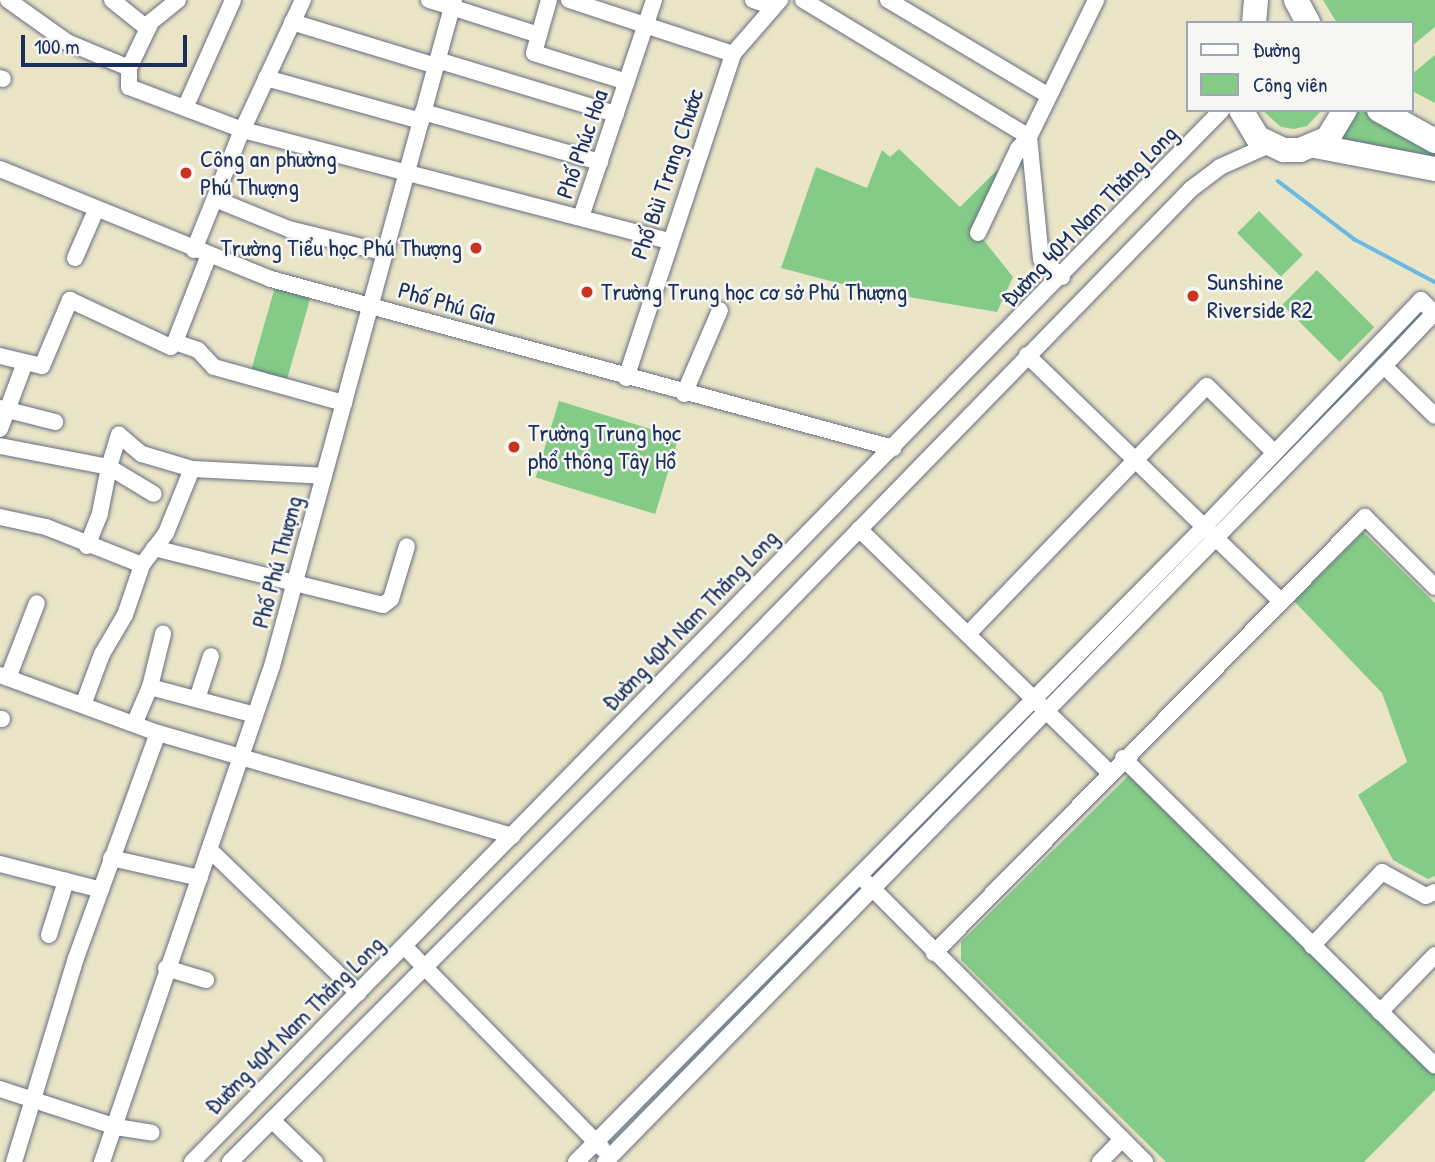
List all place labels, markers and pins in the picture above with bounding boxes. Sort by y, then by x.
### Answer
place label: Công an phường Phú Thượng [200,145,337,201]
marker: Công an phường Phú Thượng [178,165,194,181]
place label: Trường Tiểu học Phú Thượng [220,234,462,262]
marker: Trường Tiểu học Phú Thượng [468,240,484,256]
place label: Sunshine Riverside R2 [1207,268,1313,324]
place label: Trường Trung học cơ sở Phú Thượng [601,278,907,306]
marker: Trường Trung học cơ sở Phú Thượng [579,284,595,300]
marker: Sunshine Riverside R2 [1185,288,1201,304]
place label: Trường Trung học phổ thông Tây Hồ [528,419,681,475]
marker: Trường Trung học phổ thông Tây Hồ [506,439,522,455]

